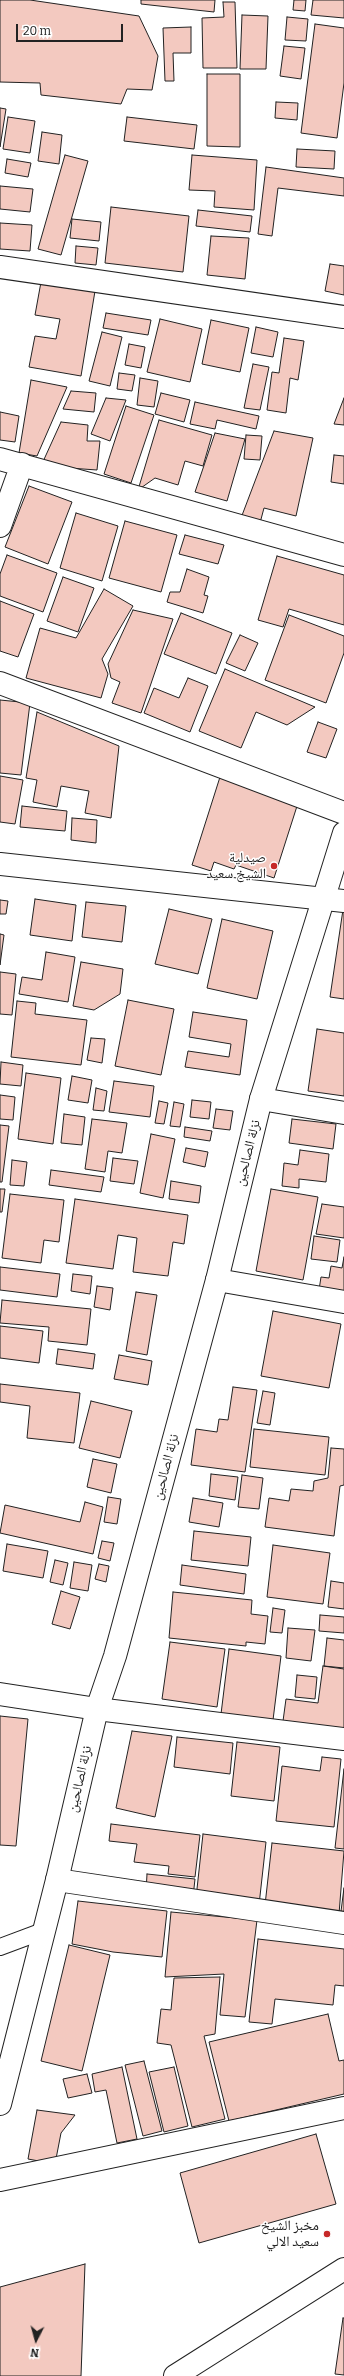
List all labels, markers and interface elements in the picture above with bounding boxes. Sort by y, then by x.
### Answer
scale bar [18,16,125,42]
text: 20 m [23,24,51,38]
place label: صيدلية الشيخ سعيد [207,850,266,882]
marker: صيدلية الشيخ سعيد [269,861,279,871]
street label: نزلة الصالحين [232,1118,264,1188]
street label: نزلة الصالحين [149,1432,183,1502]
street label: نزلة الصالحين [64,1744,96,1814]
place label: مخبز الشيخ سعيد الالي [261,2218,319,2250]
marker: مخبز الشيخ سعيد الالي [322,2229,332,2239]
north arrow [16,2320,56,2360]
text: N [30,2346,40,2359]

